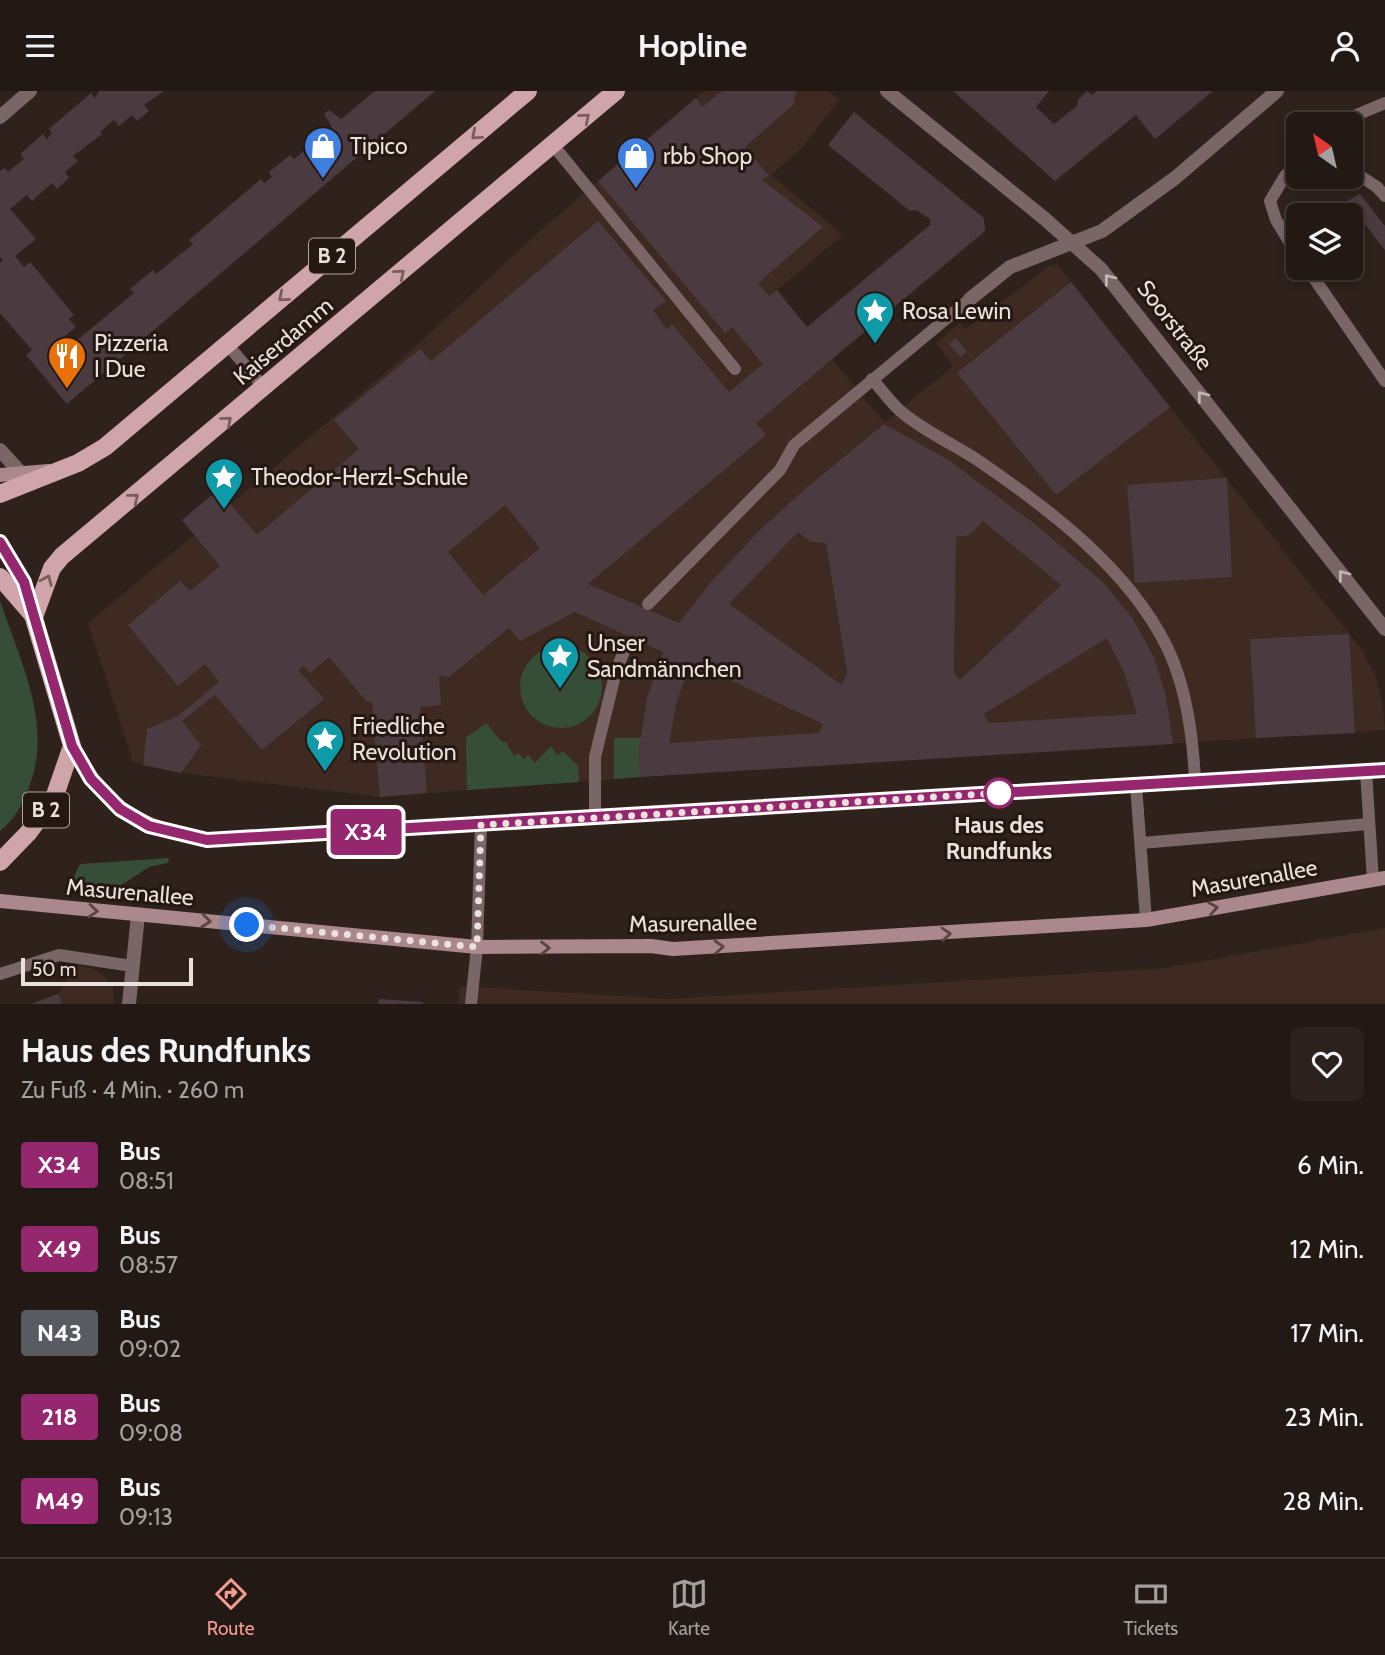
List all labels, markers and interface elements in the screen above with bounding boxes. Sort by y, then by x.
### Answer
text: Hopline [638,26,747,65]
icon: menu [21,27,59,65]
icon: person [1326,27,1364,65]
north arrow [1286,112,1363,189]
map controls [1286,112,1363,280]
one-way arrow [576,114,589,126]
shop icon: Tipico [302,125,344,180]
one-way arrow [471,127,484,139]
place label: Tipico [350,132,408,160]
shop icon: rbb Shop [615,135,657,190]
place label: rbb Shop [663,142,752,170]
button: layers [1286,203,1363,280]
road number: B 2 [309,239,355,273]
one-way arrow [392,270,405,282]
street label: Soorstraße [1131,274,1219,376]
one-way arrow [1105,275,1118,287]
one-way arrow [278,289,291,301]
place icon: Rosa Lewin [854,290,896,345]
street label: Kaiserdamm [228,291,338,391]
place label: Rosa Lewin [902,297,1011,325]
place label: Pizzeria I Due [94,329,168,383]
restaurant icon: Pizzeria I Due [46,335,88,390]
one-way arrow [1197,392,1210,404]
one-way arrow [218,417,231,429]
place icon: Theodor-Herzl-Schule [203,456,245,511]
place label: Theodor-Herzl-Schule [251,463,468,491]
one-way arrow [127,493,139,506]
one-way arrow [1338,570,1351,583]
one-way arrow [39,575,53,587]
place label: Unser Sandmännchen [587,629,742,683]
place icon: Unser Sandmännchen [539,635,581,690]
place label: Friedliche Revolution [352,712,457,766]
place icon: Friedliche Revolution [304,718,346,773]
marker: Haus des Rundfunks [984,778,1014,808]
road number: B 2 [23,793,69,827]
line badge: X34 [326,809,406,855]
place label: Haus des Rundfunks [946,811,1053,865]
text: X34 [345,817,387,846]
street label: Masurenallee [1188,853,1320,903]
street label: Masurenallee [65,872,195,912]
one-way arrow [1207,902,1219,917]
one-way arrow [88,903,99,918]
your location [229,907,264,942]
street label: Masurenallee [629,908,757,938]
one-way arrow [201,914,212,929]
one-way arrow [941,926,952,941]
one-way arrow [714,939,725,954]
one-way arrow [540,941,551,956]
scale bar [21,955,192,987]
text: 50 m [32,958,76,981]
button: heart [1290,1027,1364,1101]
text: Haus des Rundfunks [21,1030,311,1070]
text: Zu Fuß · 4 Min. · 260 m [21,1076,244,1104]
text: Bus [119,1135,160,1167]
text: 6 Min. [1297,1149,1364,1181]
text: X34 [38,1150,81,1179]
text: 08:51 [119,1167,174,1195]
text: Bus [119,1219,160,1251]
text: 12 Min. [1290,1233,1364,1265]
text: X49 [38,1234,81,1263]
text: 08:57 [119,1251,178,1279]
text: Bus [119,1303,160,1335]
text: 17 Min. [1290,1317,1364,1349]
text: N43 [37,1318,82,1347]
text: 09:02 [119,1335,181,1363]
text: Bus [119,1387,160,1419]
text: 23 Min. [1284,1401,1364,1433]
text: 218 [41,1402,78,1431]
text: 09:08 [119,1419,183,1447]
text: Bus [119,1471,160,1503]
text: 28 Min. [1282,1485,1364,1517]
text: M49 [35,1486,84,1515]
text: 09:13 [119,1503,173,1531]
tab: Route [207,1575,254,1640]
tab: Karte [668,1575,710,1640]
tab: Tickets [1123,1575,1178,1640]

